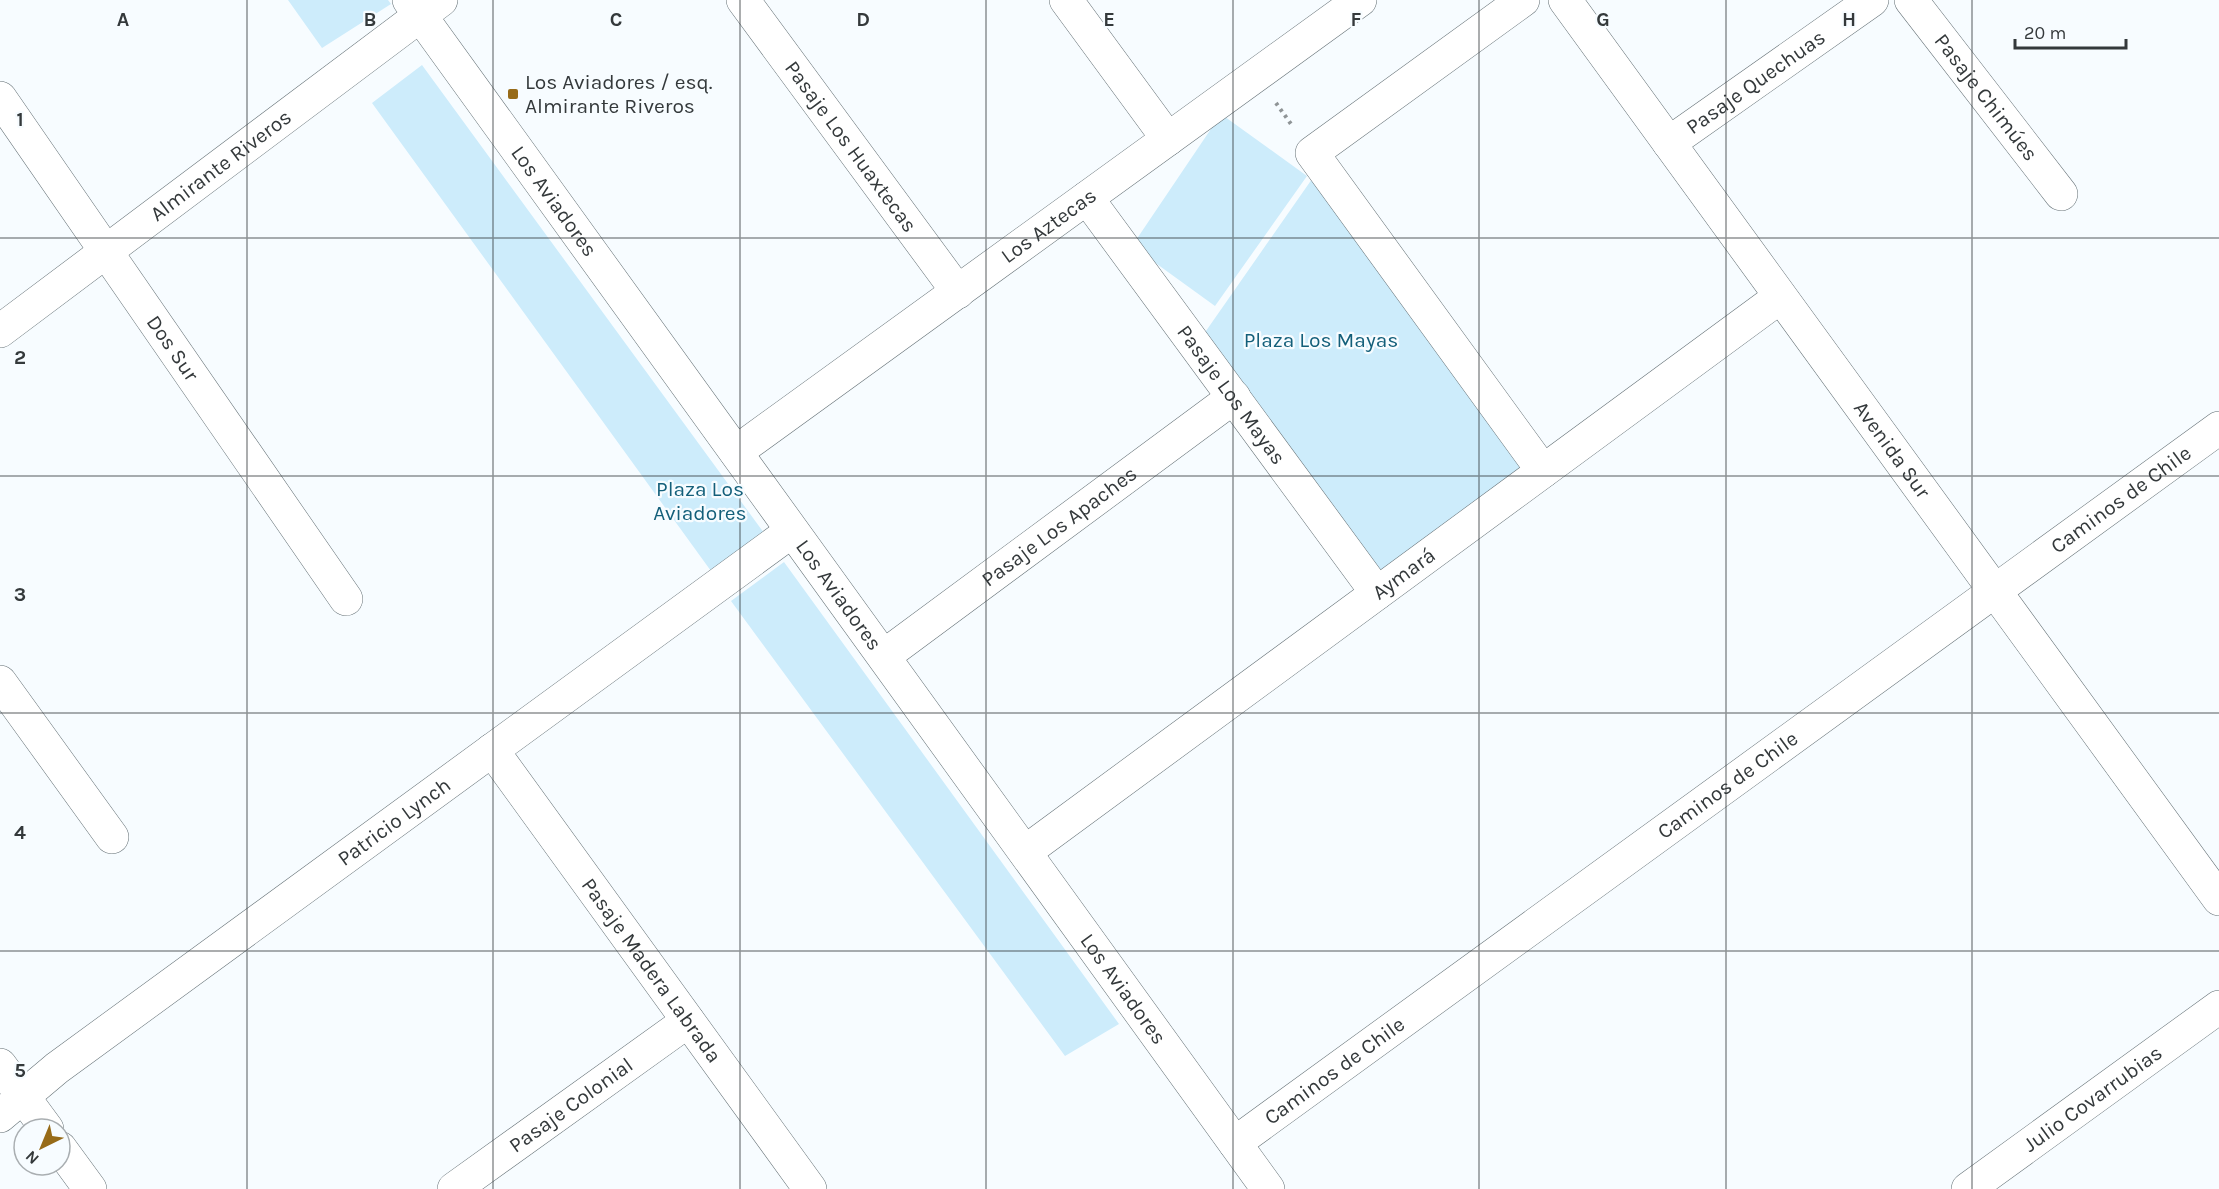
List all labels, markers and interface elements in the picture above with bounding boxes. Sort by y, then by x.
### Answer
text: A [117,8,130,31]
text: B [364,8,376,31]
text: C [610,8,622,31]
text: D [856,8,870,31]
text: E [1103,8,1115,31]
text: F [1351,8,1362,31]
text: G [1596,8,1610,31]
text: H [1842,8,1856,31]
scale bar [2015,12,2126,50]
text: 20 m [2024,22,2066,44]
street label: Pasaje Quechuas [1682,25,1830,139]
street label: Pasaje Chimúes [1930,29,2043,166]
street label: Pasaje Los Huaxtecas [780,56,922,237]
place label: Los Aviadores / esq. Almirante Riveros [525,70,713,118]
marker: Los Aviadores / esq. Almirante Riveros [506,87,520,101]
street label: Almirante Riveros [146,105,296,226]
text: 1 [16,108,24,131]
street label: Los Aviadores [506,141,602,261]
street label: Los Aztecas [996,183,1101,268]
street label: Dos Sur [142,311,204,386]
street label: Pasaje Los Mayas [1172,320,1291,469]
park label: Plaza Los Mayas [1244,328,1398,352]
text: 2 [14,346,26,369]
street label: Avenida Sur [1849,396,1936,503]
street label: Caminos de Chile [2046,440,2196,558]
street label: Pasaje Los Apaches [977,461,1141,592]
park label: Plaza Los Aviadores [653,477,747,525]
street label: Los Aviadores [791,535,887,655]
street label: Aymará [1368,543,1440,605]
text: 3 [14,583,26,606]
street label: Caminos de Chile [1653,726,1802,844]
street label: Patricio Lynch [333,773,455,871]
text: 4 [14,821,26,844]
street label: Pasaje Madera Labrada [577,873,726,1067]
street label: Los Aviadores [1075,929,1171,1049]
street label: Caminos de Chile [1260,1012,1409,1130]
street label: Julio Covarrubias [2019,1040,2167,1157]
street label: Pasaje Colonial [505,1053,637,1157]
text: 5 [14,1059,26,1082]
north arrow [12,1117,72,1177]
text: N [21,1147,43,1168]

